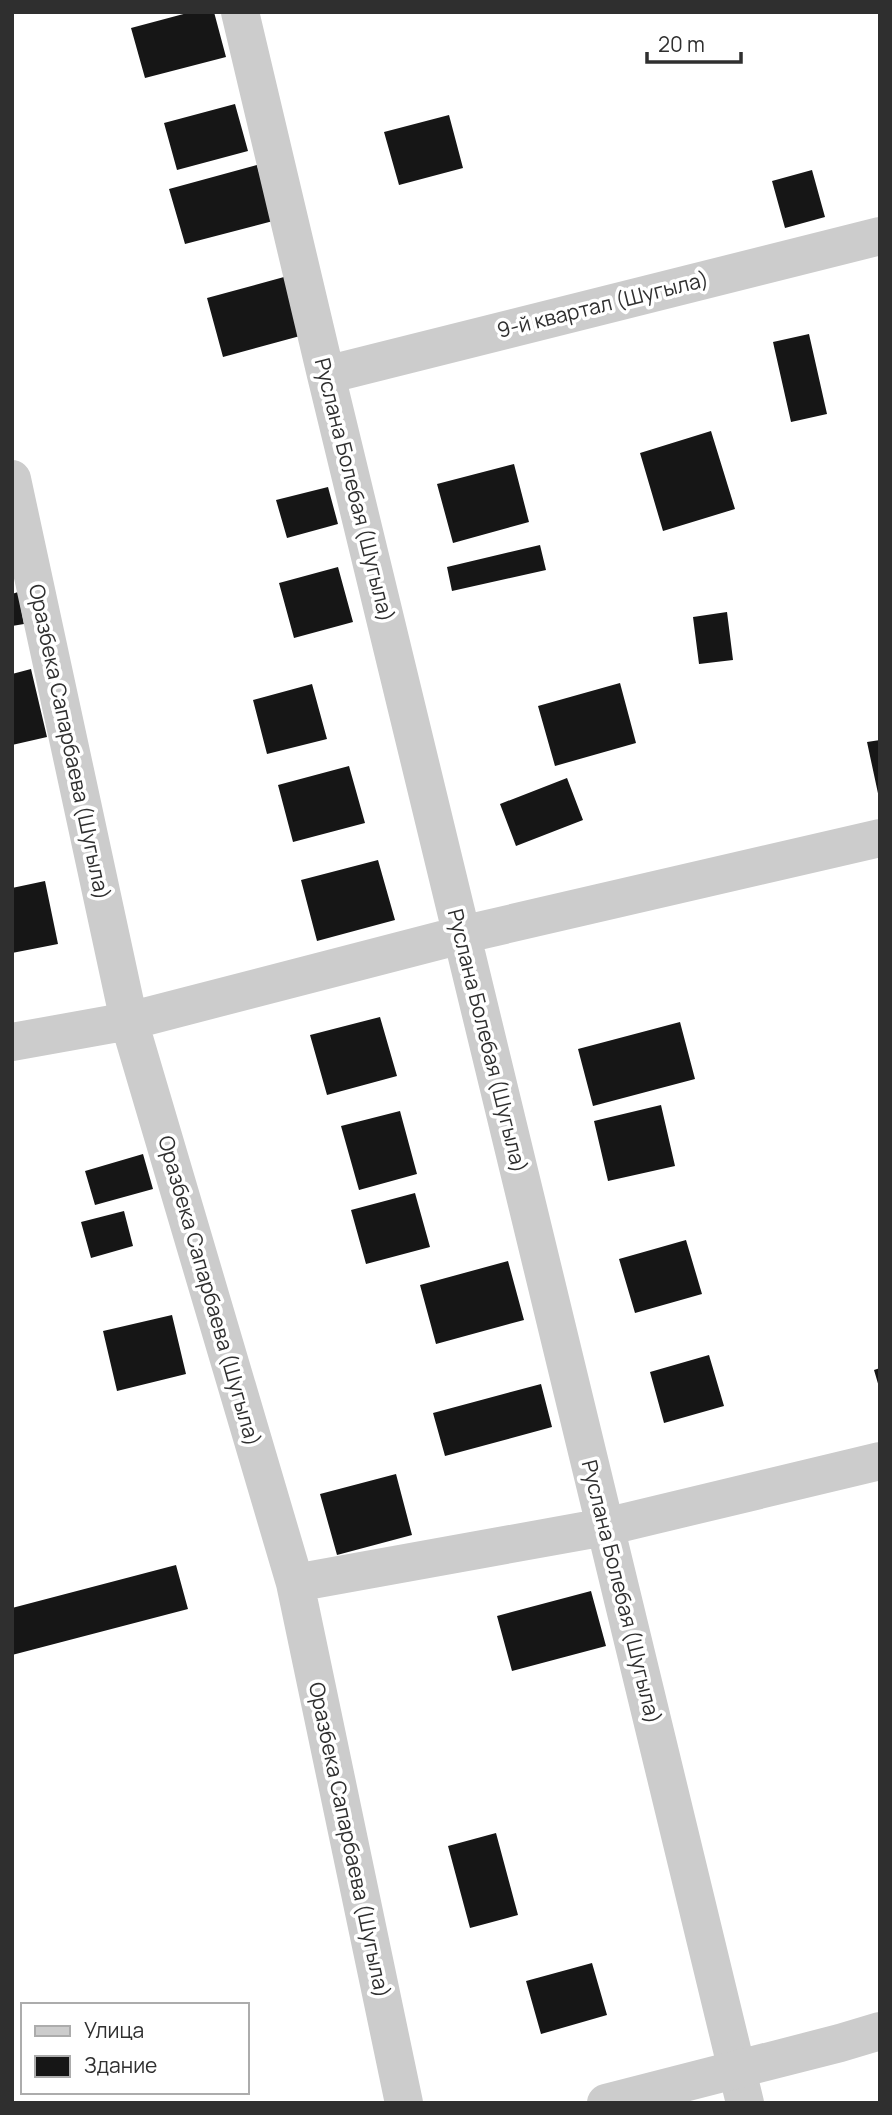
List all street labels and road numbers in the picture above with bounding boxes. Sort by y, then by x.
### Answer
street label: 9-й квартал (Шугыла) [494,264,711,344]
street label: Руслана Болебая (Шугыла) [309,355,401,625]
street label: Оразбека Сапарбаева (Шугыла) [23,581,117,902]
street label: Руслана Болебая (Шугыла) [442,906,534,1176]
street label: Оразбека Сапарбаева (Шугыла) [152,1132,268,1449]
street label: Руслана Болебая (Шугыла) [576,1457,668,1727]
street label: Оразбека Сапарбаева (Шугыла) [303,1679,397,2000]

